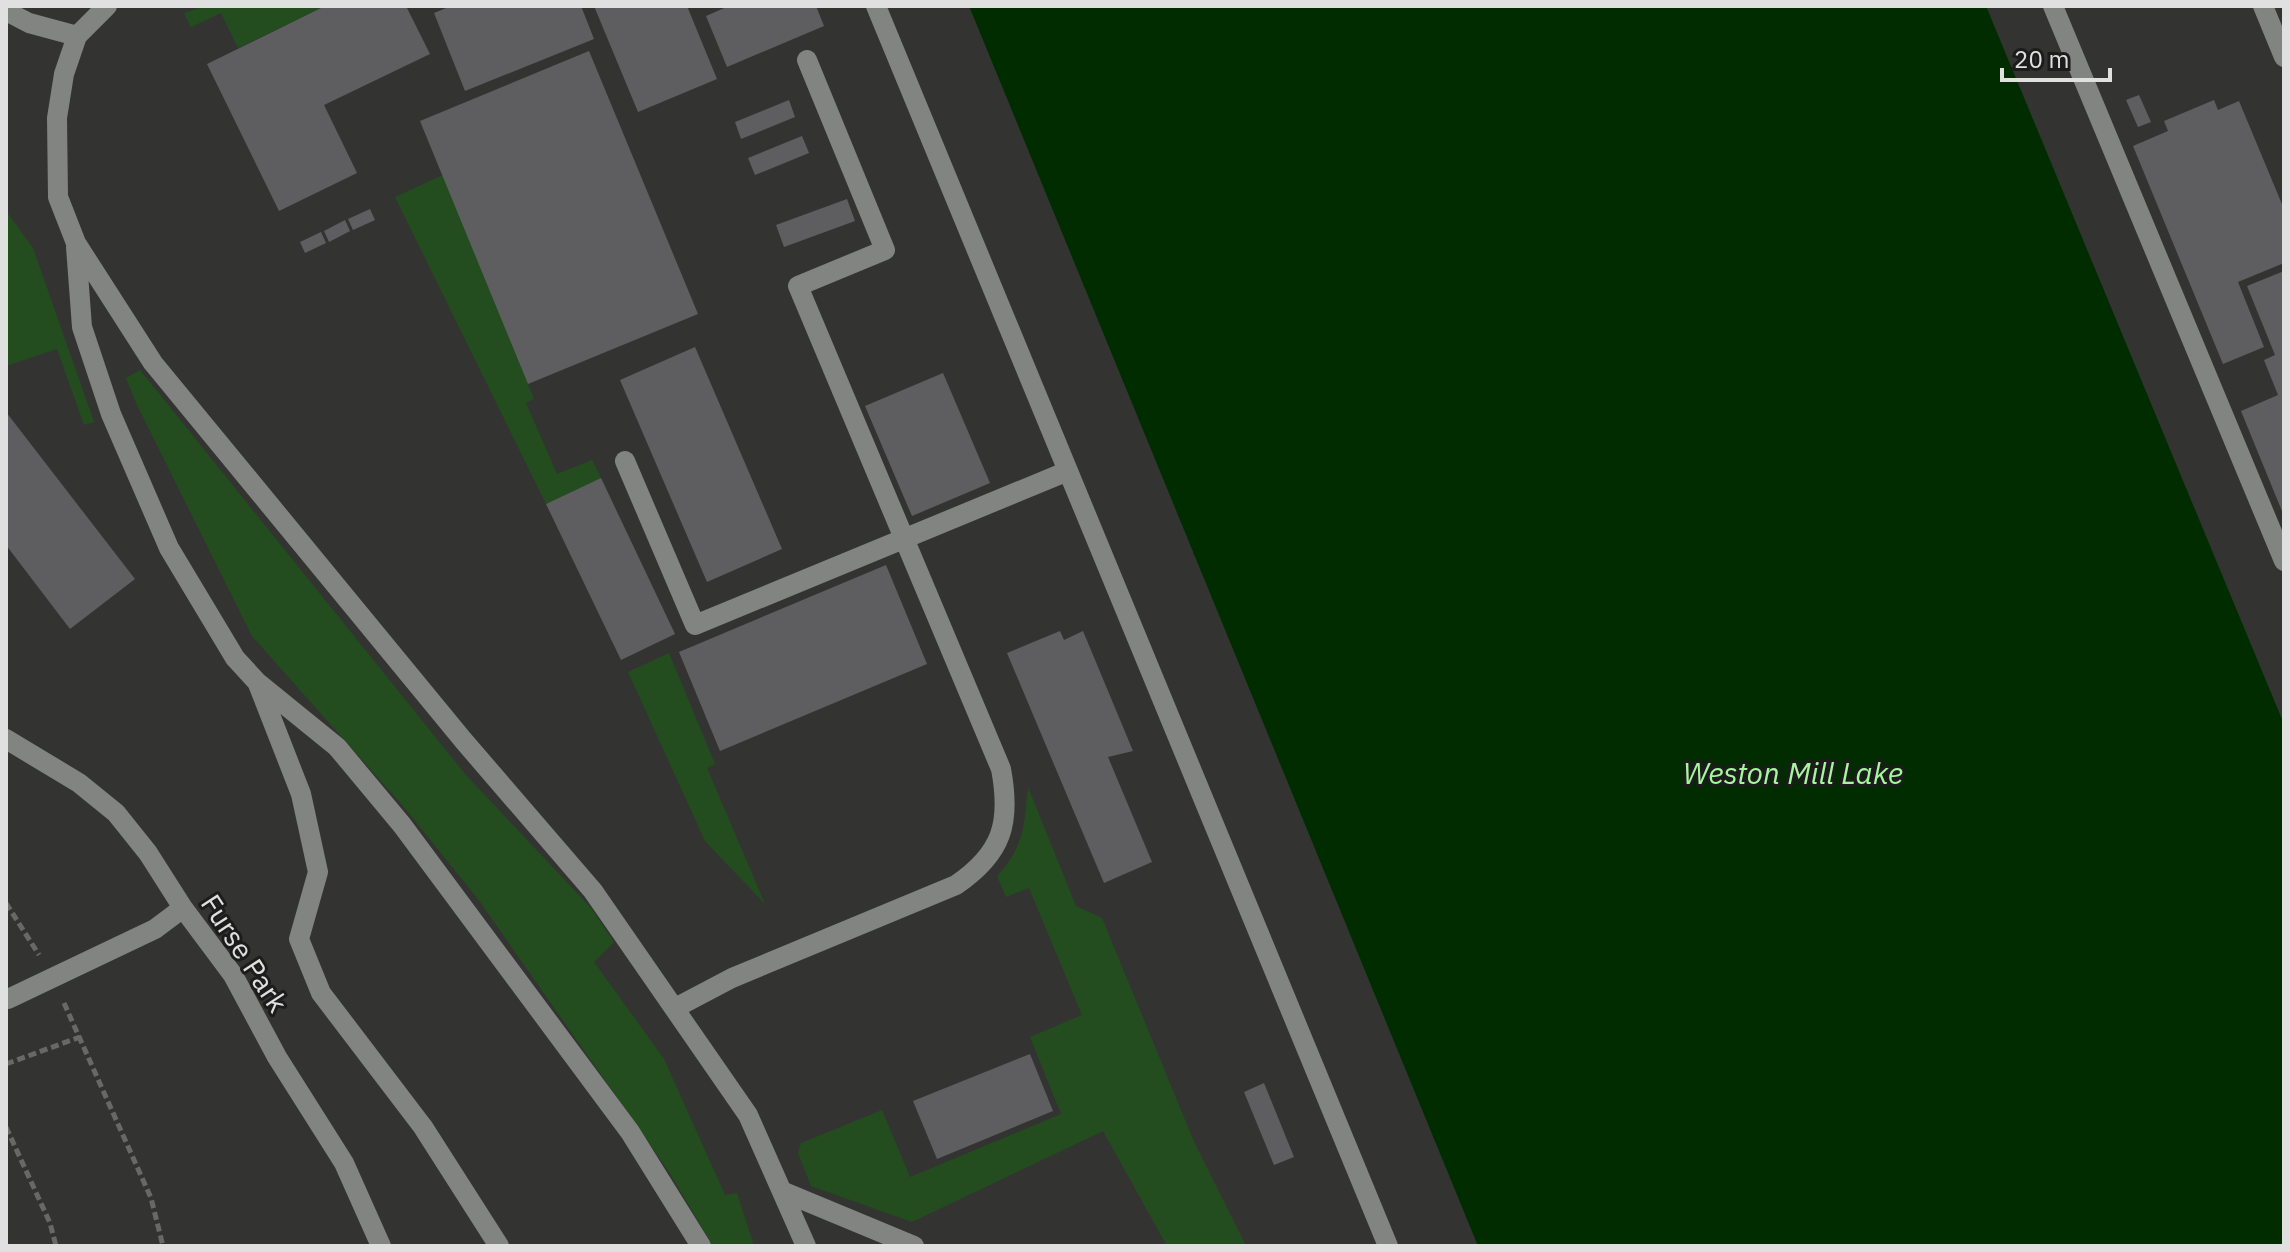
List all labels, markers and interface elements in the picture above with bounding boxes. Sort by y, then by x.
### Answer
scale bar [2002,32,2110,82]
text: 20 m [2014,43,2069,75]
water label: Weston Mill Lake [1683,753,1903,792]
street label: Furse Park [193,887,297,1019]

